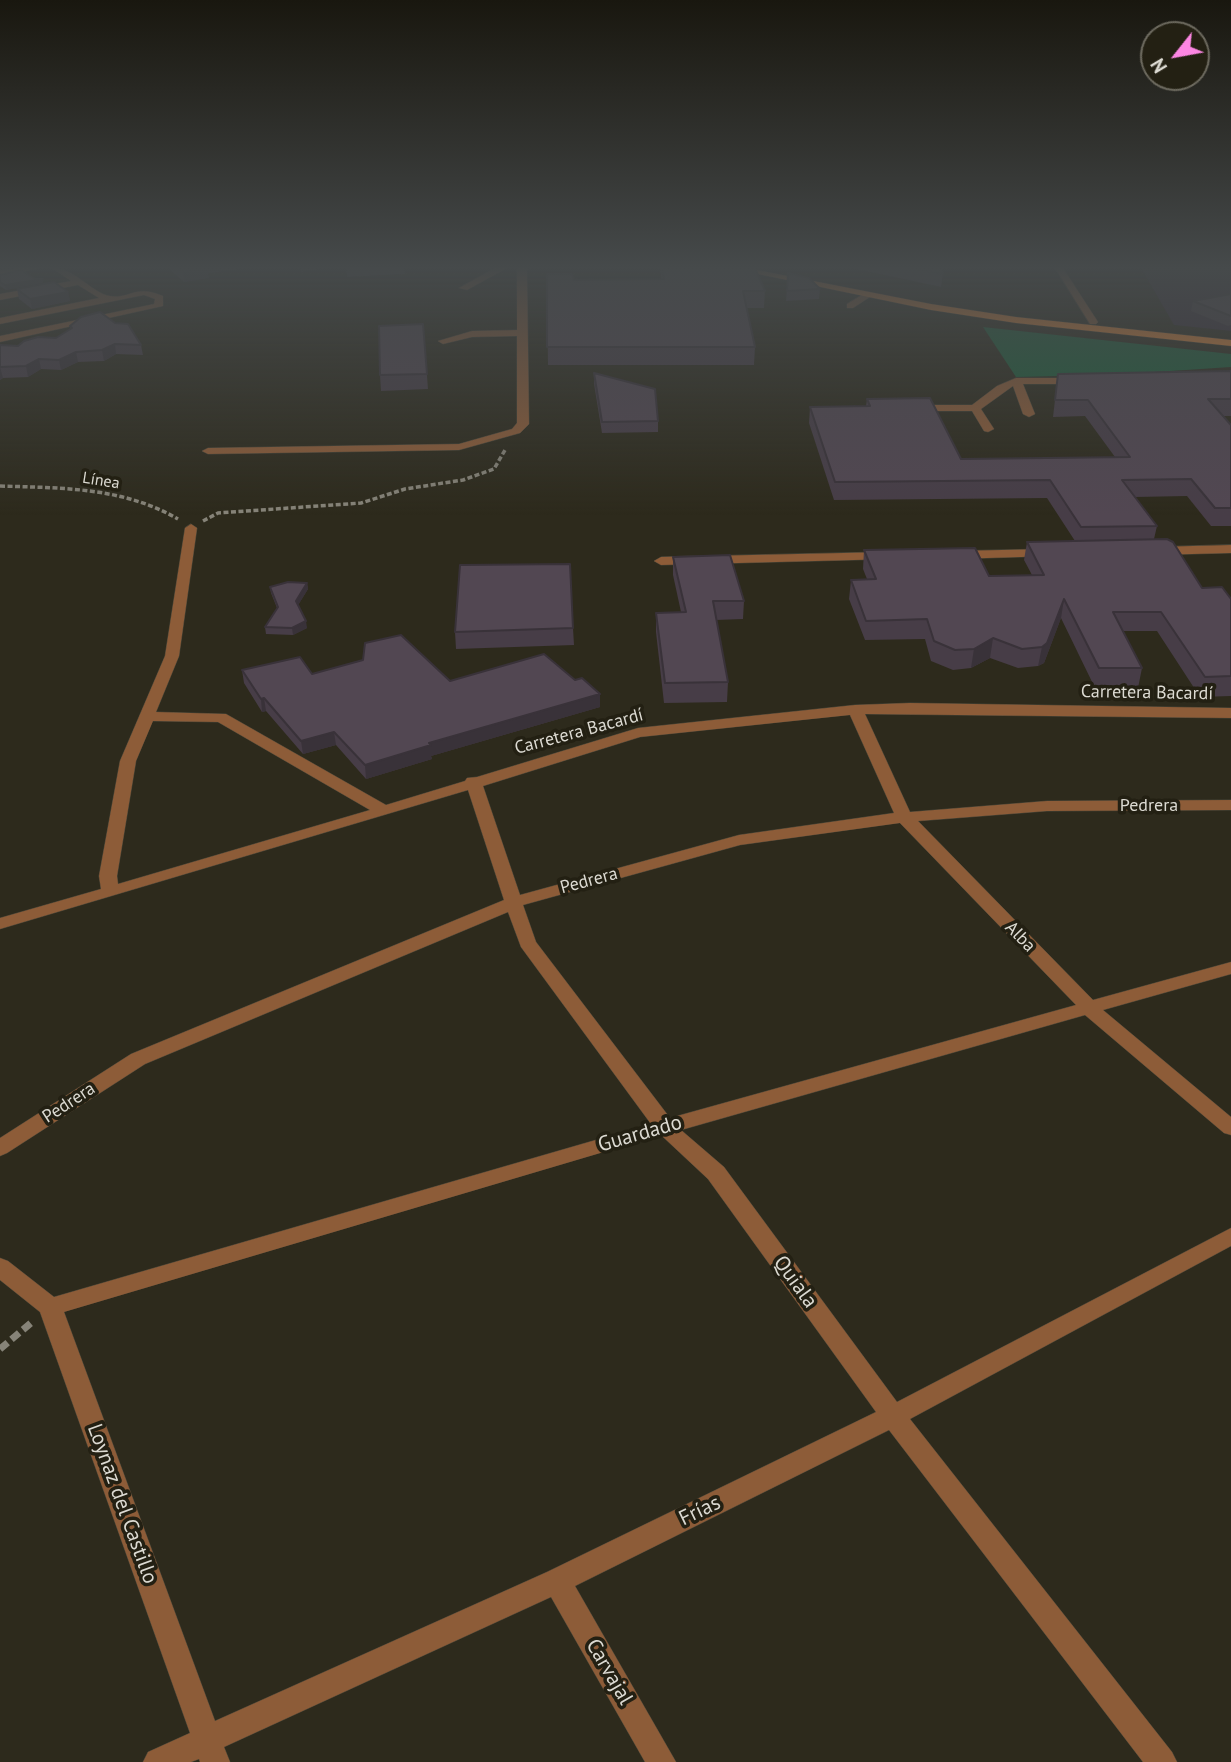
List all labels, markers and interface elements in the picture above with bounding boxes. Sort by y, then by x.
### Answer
north arrow [1140,21,1210,91]
text: N [1145,54,1172,77]
street label: Línea [81,469,121,493]
street label: Carretera Bacardí [1081,681,1213,705]
street label: Carretera Bacardí [512,704,646,760]
street label: Pedrera [1120,795,1178,817]
street label: Pedrera [558,863,620,899]
street label: Alba [1000,917,1040,957]
street label: Pedrera [39,1078,99,1128]
street label: Guardado [595,1110,685,1158]
street label: Quiala [768,1251,822,1313]
street label: Loynaz del Castillo [81,1421,163,1587]
street label: Frías [675,1490,725,1532]
street label: Carvajal [580,1635,638,1709]

